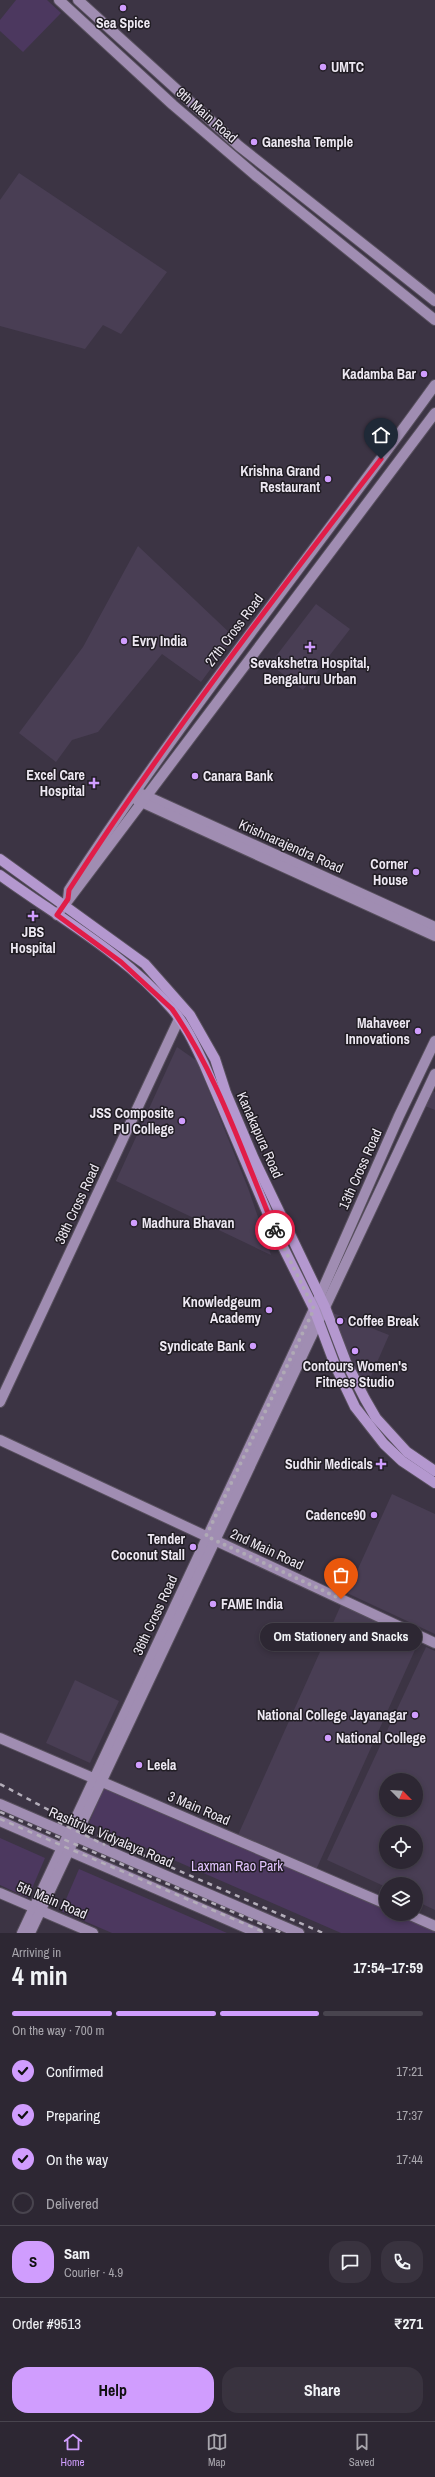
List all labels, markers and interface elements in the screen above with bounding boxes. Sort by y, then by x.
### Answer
marker: Sea Spice [118,3,128,13]
place label: Sea Spice [96,14,150,32]
place label: UMTC [331,58,364,76]
marker: UMTC [318,62,328,72]
street label: 9th Main Road [173,84,241,146]
place label: Ganesha Temple [262,133,353,151]
marker: Ganesha Temple [249,137,259,147]
place label: Kadamba Bar [342,365,417,383]
marker: Kadamba Bar [419,369,429,379]
pin [364,418,398,459]
icon: home [370,424,392,446]
place label: Krishna Grand Restaurant [240,462,320,496]
marker: Krishna Grand Restaurant [323,474,333,484]
street label: 27th Cross Road [201,590,267,670]
place label: Evry India [132,632,187,650]
marker: Evry India [119,636,129,646]
marker: Sevakshetra Hospital, Bengaluru Urban [304,641,316,653]
place label: Sevakshetra Hospital, Bengaluru Urban [250,654,370,688]
place label: Excel Care Hospital [26,766,85,800]
place label: Canara Bank [203,767,274,785]
marker: Canara Bank [190,771,200,781]
marker: Excel Care Hospital [88,777,100,789]
street label: Krishnarajendra Road [236,815,346,877]
place label: Corner House [370,855,409,889]
marker: Corner House [411,867,421,877]
marker: JBS Hospital [27,910,39,922]
place label: JBS Hospital [10,923,56,957]
place label: Mahaveer Innovations [346,1014,411,1048]
marker: Mahaveer Innovations [413,1026,423,1036]
street label: Kanakapura Road [233,1089,287,1181]
place label: JSS Composite PU College [90,1104,174,1138]
marker: JSS Composite PU College [177,1116,187,1126]
street label: 13th Cross Road [334,1126,386,1212]
street label: 38th Cross Road [51,1161,103,1247]
courier [255,1210,295,1250]
place label: Madhura Bhavan [142,1214,235,1232]
marker: Madhura Bhavan [129,1218,139,1228]
icon: bike [264,1219,286,1241]
place label: Knowledgeum Academy [183,1293,262,1327]
marker: Knowledgeum Academy [264,1305,274,1315]
place label: Coffee Break [348,1312,419,1330]
marker: Coffee Break [335,1316,345,1326]
place label: Syndicate Bank [160,1337,246,1355]
marker: Syndicate Bank [248,1341,258,1351]
marker: Contours Women's Fitness Studio [350,1346,360,1356]
place label: Contours Women's Fitness Studio [303,1357,407,1391]
place label: Sudhir Medicals [285,1455,373,1473]
marker: Sudhir Medicals [376,1459,386,1469]
place label: Cadence90 [305,1506,366,1524]
marker: Cadence90 [369,1510,379,1520]
street label: 2nd Main Road [228,1524,306,1574]
place label: Tender Coconut Stall [111,1530,186,1564]
marker: Tender Coconut Stall [188,1542,198,1552]
pin [324,1558,358,1599]
icon: bag [330,1564,352,1586]
street label: 36th Cross Road [129,1572,181,1658]
place label: FAME India [221,1595,283,1613]
marker: FAME India [208,1599,218,1609]
callout: Om Stationery and Snacks [260,1623,422,1651]
text: Om Stationery and Snacks [273,1628,409,1645]
place label: National College Jayanagar [257,1706,408,1724]
marker: National College Jayanagar [410,1710,420,1720]
place label: National College [336,1729,426,1747]
marker: National College [323,1733,333,1743]
place label: Leela [147,1756,177,1774]
marker: Leela [134,1760,144,1770]
north arrow [379,1773,423,1817]
map controls [379,1773,423,1921]
street label: 3 Main Road [165,1787,233,1829]
street label: Rashtriya Vidyalaya Road [46,1803,176,1871]
button: locate [379,1825,423,1869]
park label: Laxman Rao Park [191,1857,283,1875]
street label: 5th Main Road [14,1877,90,1923]
button: layers [379,1877,423,1921]
text: Arriving in [12,1944,61,1961]
text: 17:54–17:59 [353,1957,423,1978]
text: 4 min [12,1958,68,1993]
text: On the way · 700 m [12,2022,104,2039]
icon: check [12,2060,34,2082]
text: Confirmed [46,2061,103,2082]
text: 17:21 [396,2063,423,2080]
icon: check [12,2104,34,2126]
text: Preparing [46,2105,100,2126]
text: 17:37 [396,2107,423,2124]
icon: check [12,2148,34,2170]
text: On the way [46,2149,108,2170]
text: 17:44 [396,2151,423,2168]
text: Delivered [46,2193,99,2214]
button: chat [329,2241,371,2283]
button: phone [381,2241,423,2283]
text: Sam [64,2243,90,2264]
text: S [29,2251,37,2272]
text: Courier · 4.9 [64,2264,123,2281]
text: Order #9513 [12,2313,81,2334]
text: ₹271 [394,2313,423,2334]
button: Help [12,2367,214,2413]
button: Share [222,2367,423,2413]
tab: Home [61,2431,85,2469]
tab: Map [206,2431,228,2469]
tab: Saved [349,2431,374,2469]

